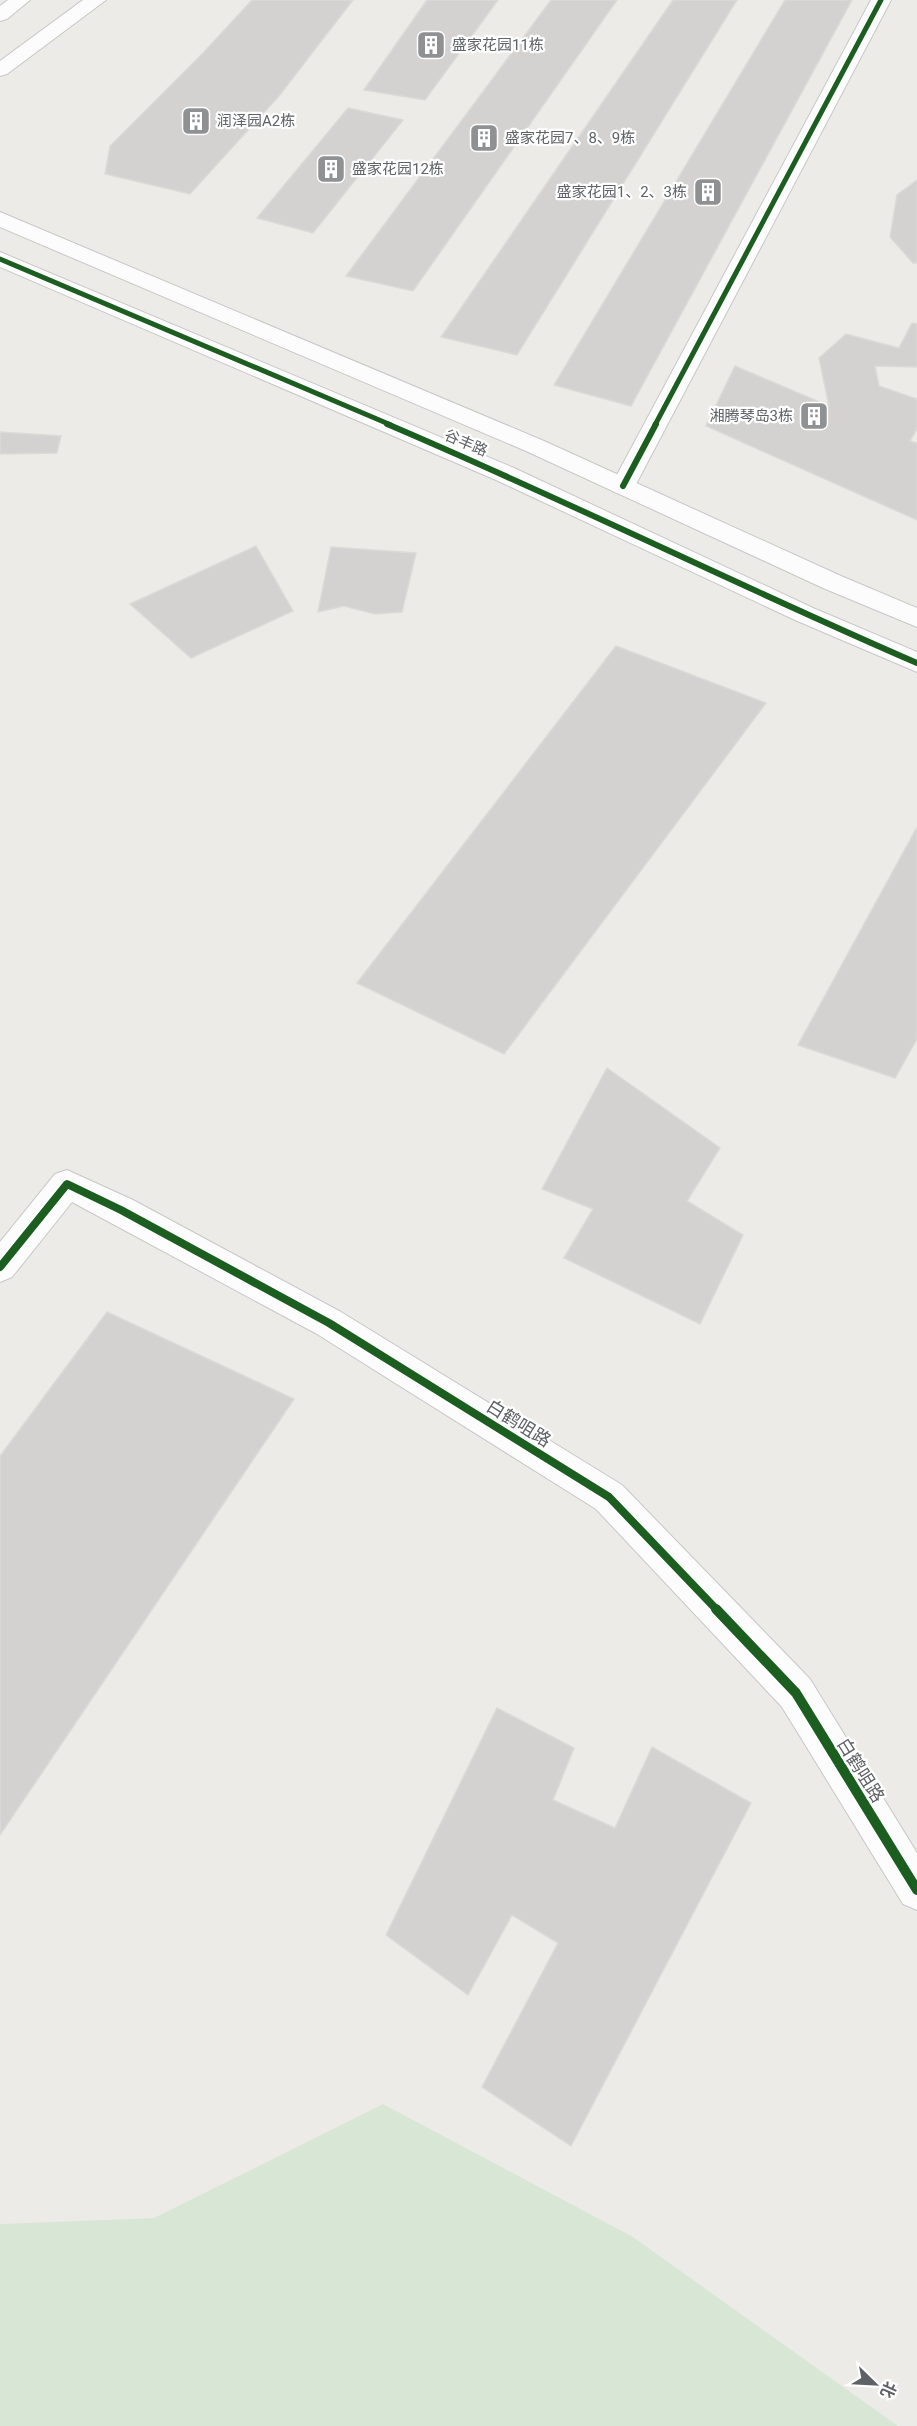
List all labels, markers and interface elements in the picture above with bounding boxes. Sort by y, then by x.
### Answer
building icon: 盛家花园11栋 [415,29,447,61]
place label: 盛家花园11栋 [452,36,544,54]
building icon: 润泽园A2栋 [180,105,212,137]
place label: 润泽园A2栋 [217,112,295,130]
building icon: 盛家花园7、8、9栋 [468,122,500,154]
place label: 盛家花园7、8、9栋 [505,129,635,147]
building icon: 盛家花园12栋 [315,153,347,185]
place label: 盛家花园12栋 [352,160,444,178]
building icon: 盛家花园1、2、3栋 [692,176,724,208]
place label: 盛家花园1、2、3栋 [557,183,687,201]
building icon: 湘腾琴岛3栋 [798,400,830,432]
place label: 湘腾琴岛3栋 [710,407,793,425]
street label: 谷丰路 [442,426,490,460]
street label: 白鹤咀路 [483,1395,555,1451]
street label: 白鹤咀路 [833,1734,889,1806]
north arrow [845,2354,905,2414]
text: 北 [876,2379,900,2401]

